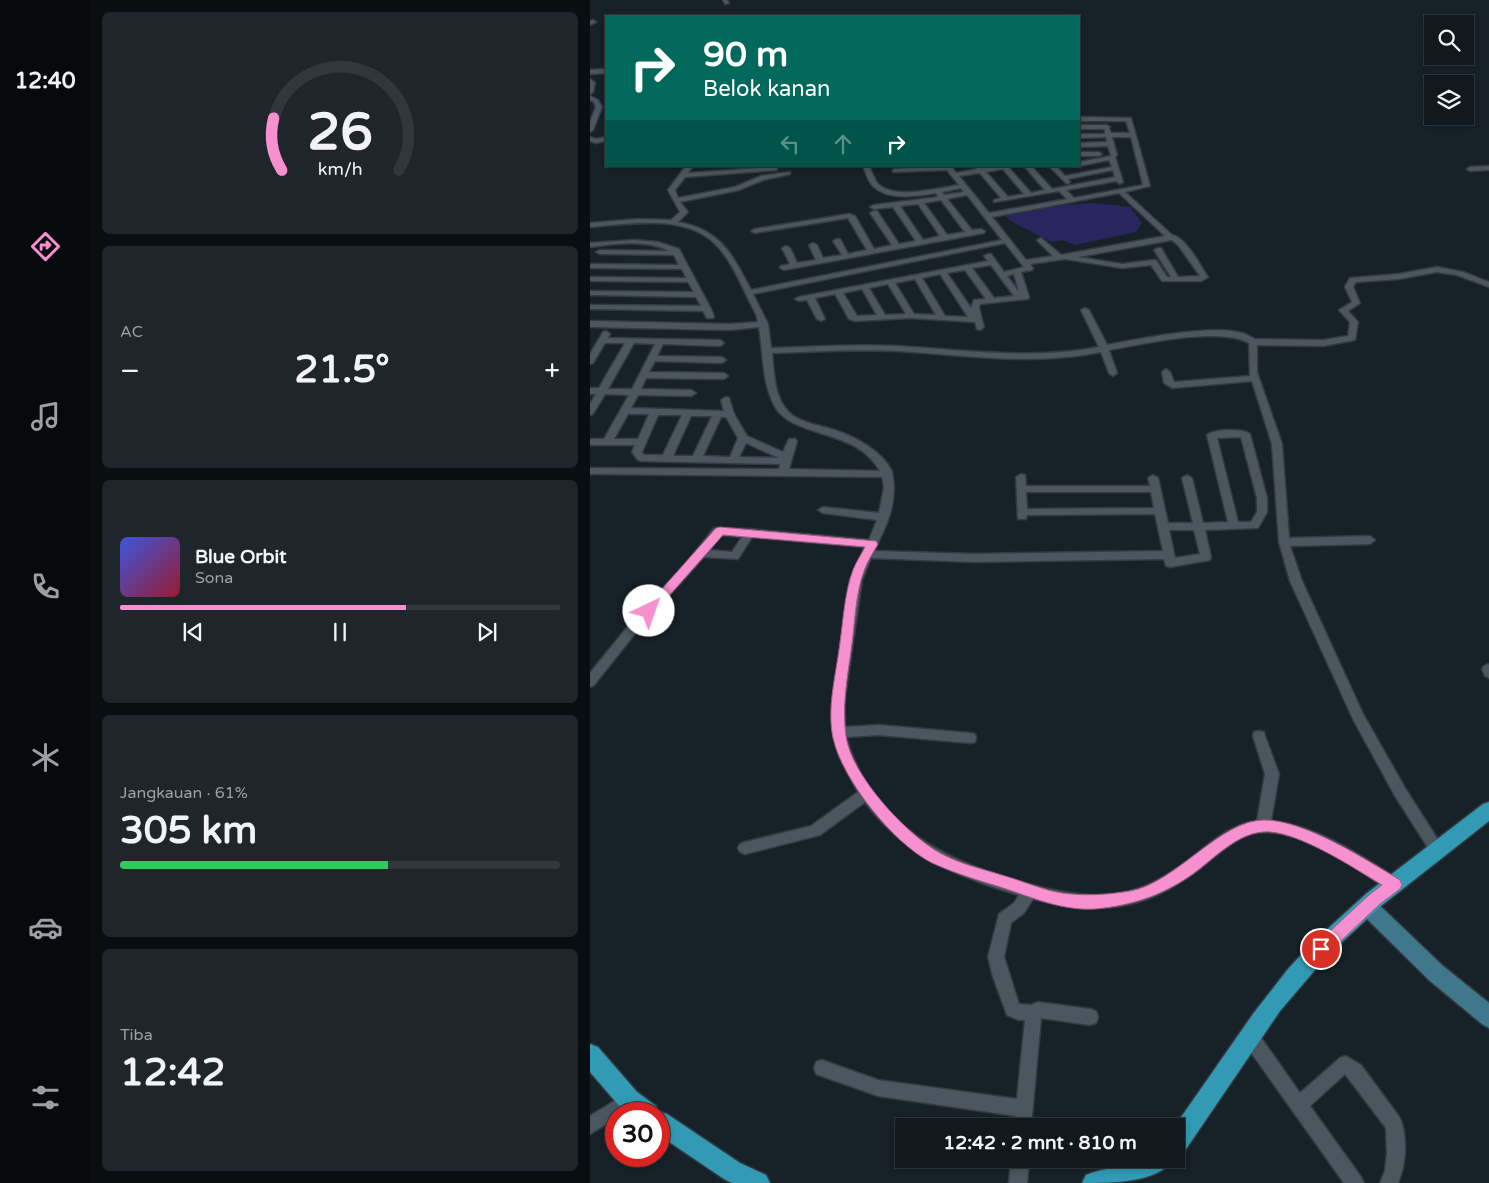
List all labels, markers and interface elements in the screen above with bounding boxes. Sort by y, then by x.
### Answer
map controls [1424,15,1474,125]
button: search [1424,15,1474,65]
text: 90 m [703,34,788,76]
icon: right [620,35,685,100]
text: 12:40 [15,68,75,94]
button: layers [1424,75,1474,125]
text: Belok kanan [703,76,830,102]
text: 26 [307,101,373,164]
icon: left [776,130,804,158]
icon: ahead [829,130,857,158]
icon: right [882,130,910,158]
text: km/h [318,159,362,180]
icon: directions [28,229,63,264]
text: AC [120,322,143,342]
text: 21.5° [295,347,390,393]
text: − [120,354,140,388]
text: + [544,354,560,388]
icon: music [28,399,63,434]
text: Blue Orbit [195,546,287,568]
text: Sona [195,568,233,588]
icon: phone [28,569,63,604]
position arrow [622,584,674,636]
icon: previous [179,618,207,646]
icon: pause [326,618,354,646]
icon: next [473,618,501,646]
icon: climate [28,740,63,775]
text: Jangkauan · 61% [120,783,248,803]
text: 305 km [120,808,257,854]
icon: car [28,910,63,945]
pin [1300,928,1342,970]
icon: arrive [1307,935,1335,963]
text: Tiba [120,1025,153,1045]
text: 12:42 [120,1050,225,1096]
icon: filters [28,1080,63,1115]
speed limit sign: 30 [605,1102,670,1167]
text: 12:42 · 2 mnt · 810 m [943,1132,1137,1154]

